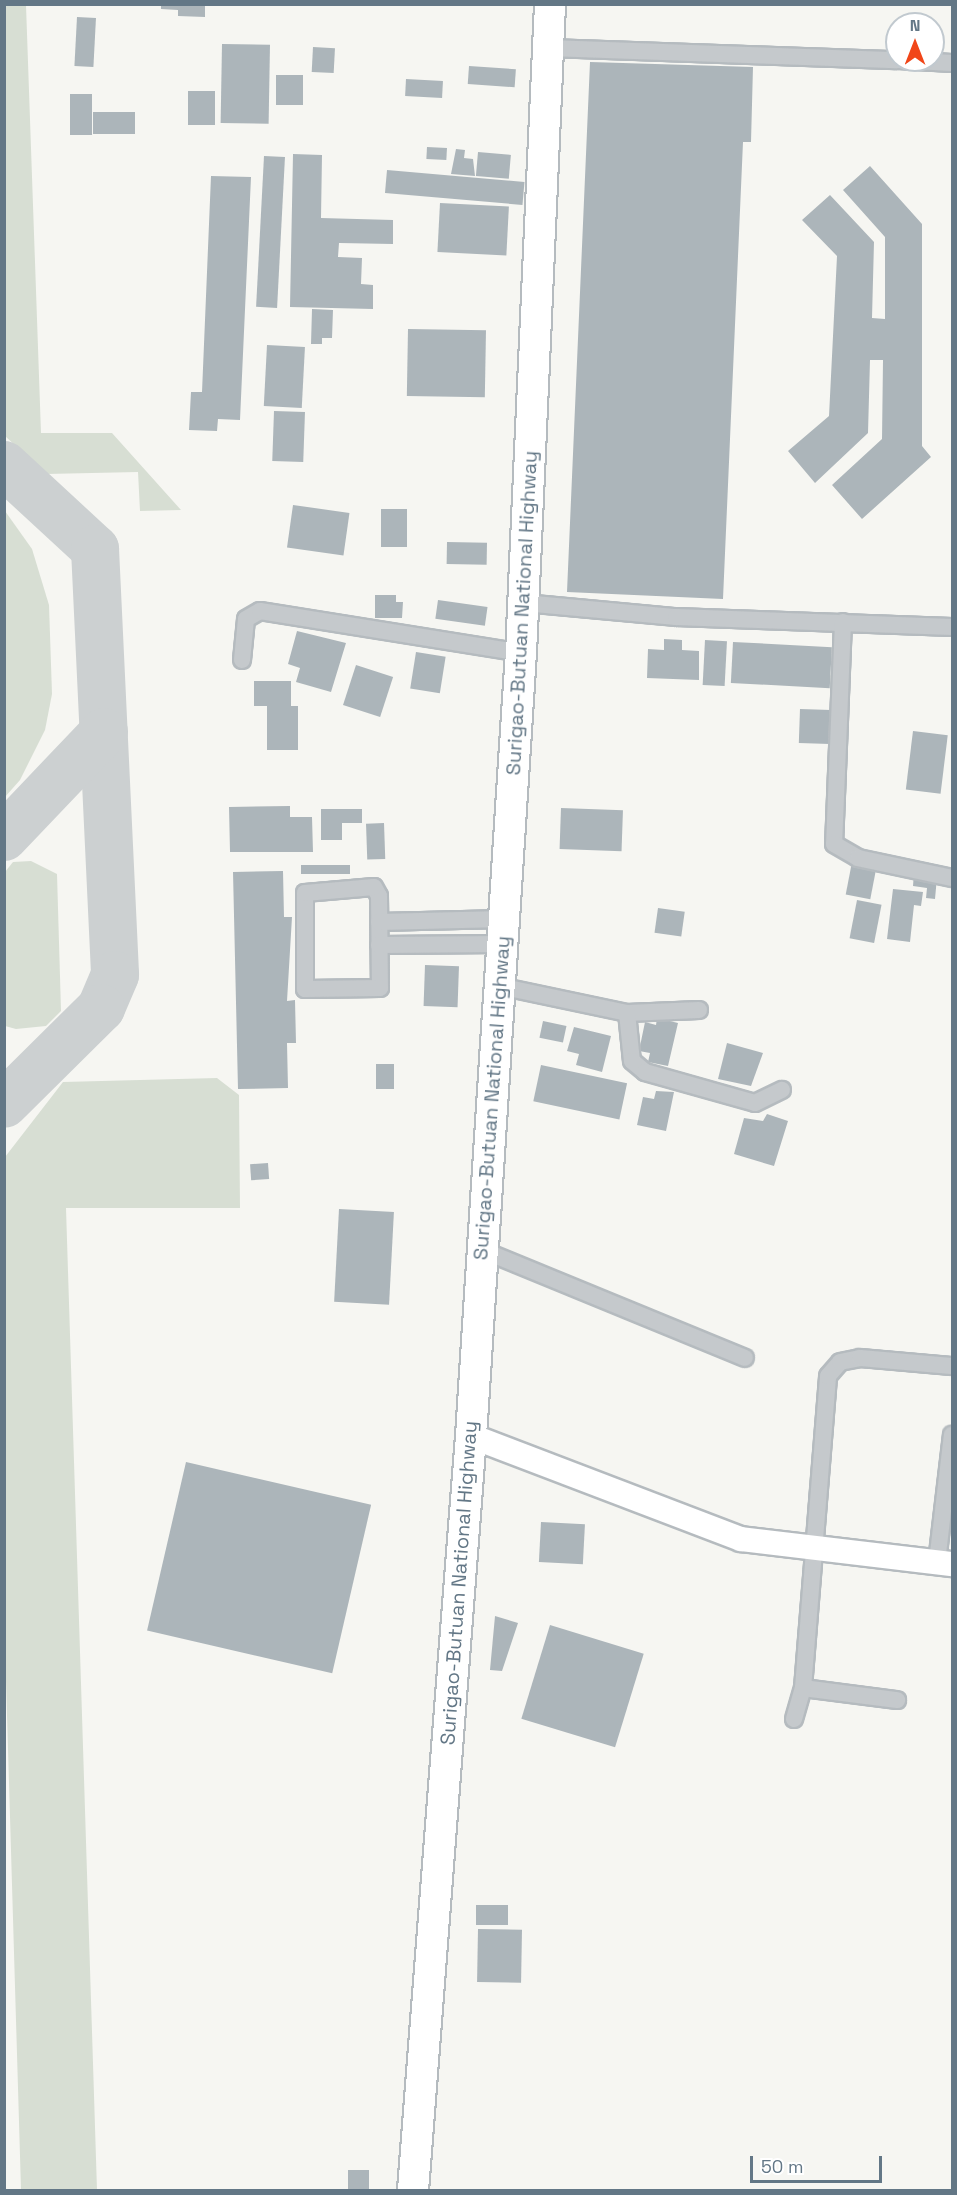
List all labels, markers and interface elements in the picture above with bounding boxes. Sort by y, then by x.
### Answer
north arrow [885,12,945,72]
text: N [910,15,920,36]
street label: Surigao-Butuan National Highway [502,450,542,776]
street label: Surigao-Butuan National Highway [469,935,515,1261]
street label: Surigao-Butuan National Highway [436,1420,482,1746]
scale bar [753,2144,885,2182]
text: 50 m [761,2155,803,2178]

